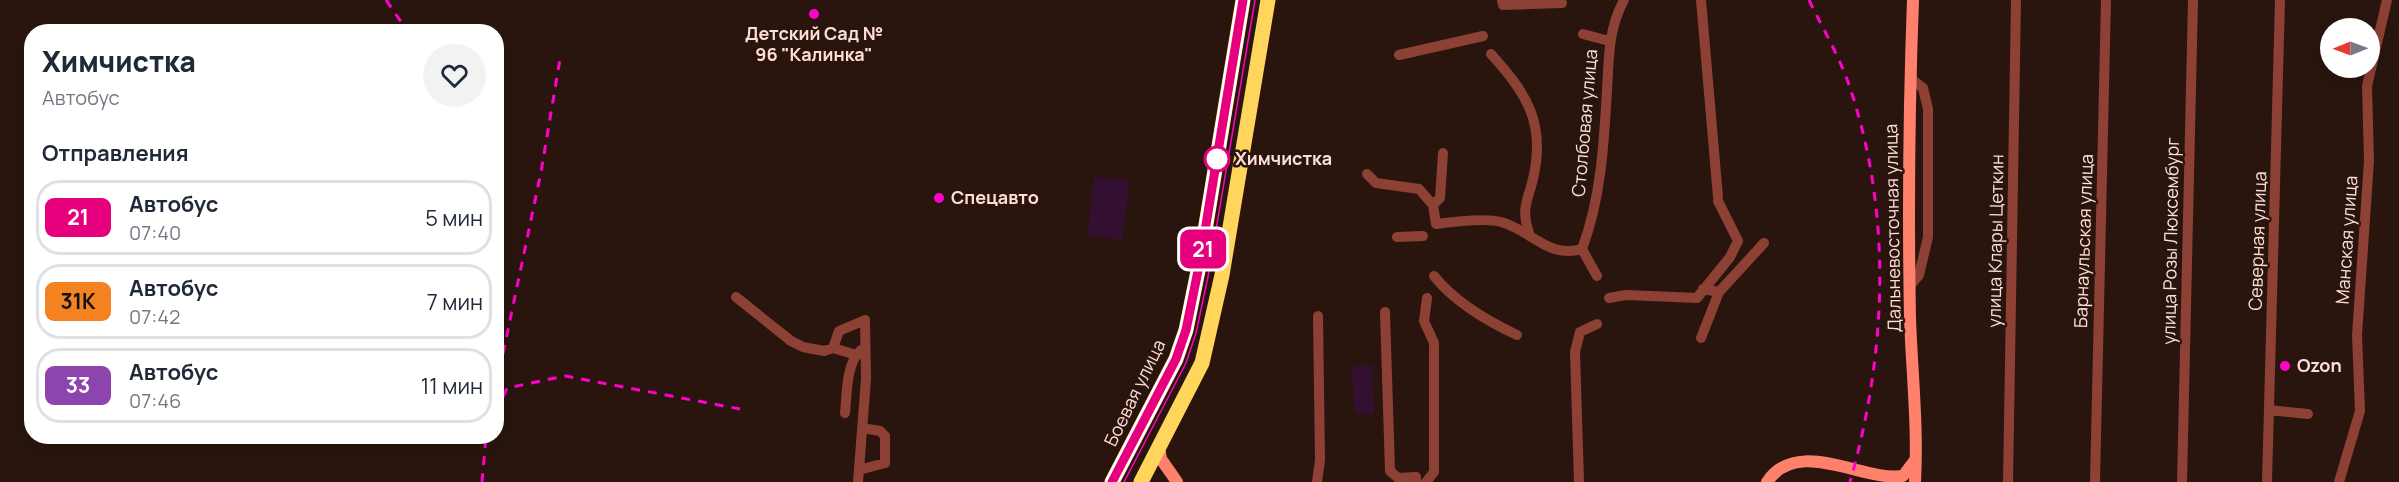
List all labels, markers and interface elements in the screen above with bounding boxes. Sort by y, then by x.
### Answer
marker: Детский Сад № 96 "Калинка" [807,7,821,21]
north arrow [2320,18,2380,78]
map controls [2320,18,2380,78]
place label: Детский Сад № 96 "Калинка" [745,21,883,66]
text: Химчистка [42,42,196,80]
button: heart [423,44,486,107]
street label: Столбовая улица [1566,48,1602,198]
text: Автобус [42,84,120,111]
street label: Дальневосточная улица [1878,124,1906,332]
street label: улица Розы Люксембург [2156,137,2184,345]
text: Отправления [42,138,189,168]
marker: Химчистка [1204,146,1230,172]
place label: Химчистка [1235,146,1332,170]
street label: улица Клары Цеткин [1981,154,2009,328]
street label: Барнаульская улица [2068,154,2098,328]
street label: Северная улица [2243,171,2271,311]
street label: Манская улица [2330,175,2362,305]
place label: Спецавто [951,185,1039,209]
text: Автобус [129,189,218,219]
marker: Спецавто [932,191,946,205]
text: 21 [67,203,89,231]
text: 5 мин [425,203,483,233]
text: 07:40 [129,219,181,246]
line badge: 21 [1176,230,1230,268]
text: 21 [1192,235,1214,263]
text: Автобус [129,273,218,303]
text: 31К [61,287,96,315]
text: 7 мин [427,287,483,317]
text: 07:42 [129,303,180,330]
street label: Боевая улица [1098,335,1170,450]
place label: Ozon [2297,353,2342,377]
text: Автобус [129,357,218,387]
marker: Ozon [2278,359,2292,373]
text: 33 [66,371,90,399]
text: 11 мин [421,371,483,401]
text: 07:46 [129,387,181,414]

